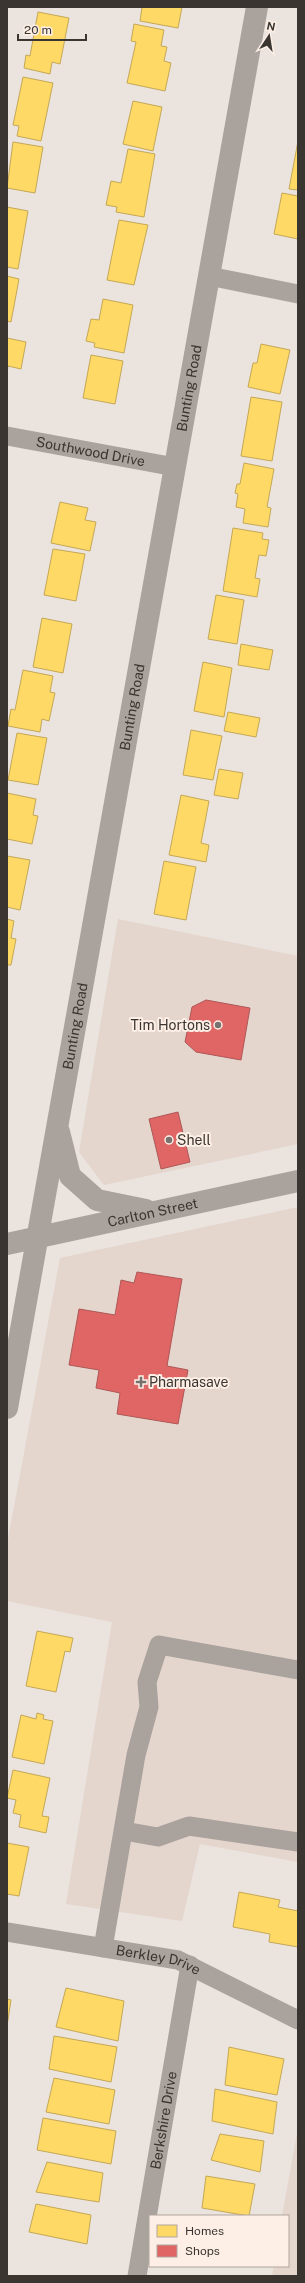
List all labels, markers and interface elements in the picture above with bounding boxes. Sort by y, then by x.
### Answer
scale bar [18,16,86,42]
north arrow [249,16,289,56]
text: N [266,19,277,33]
text: 20 m [24,23,52,37]
street label: Bunting Road [173,343,205,433]
street label: Southwood Drive [35,434,147,469]
street label: Bunting Road [116,662,148,752]
street label: Bunting Road [60,981,91,1071]
place label: Tim Hortons [131,1017,210,1033]
marker: Tim Hortons [213,1020,223,1030]
place label: Shell [177,1132,211,1148]
marker: Shell [164,1135,174,1145]
street label: Carlton Street [106,1195,199,1230]
place label: Pharmasave [149,1374,228,1390]
marker: Pharmasave [136,1377,146,1387]
street label: Berkley Drive [115,1942,203,1978]
street label: Berkshire Drive [147,2070,180,2171]
legend [149,2215,289,2267]
text: Homes [185,2224,224,2238]
text: Shops [185,2244,220,2258]

